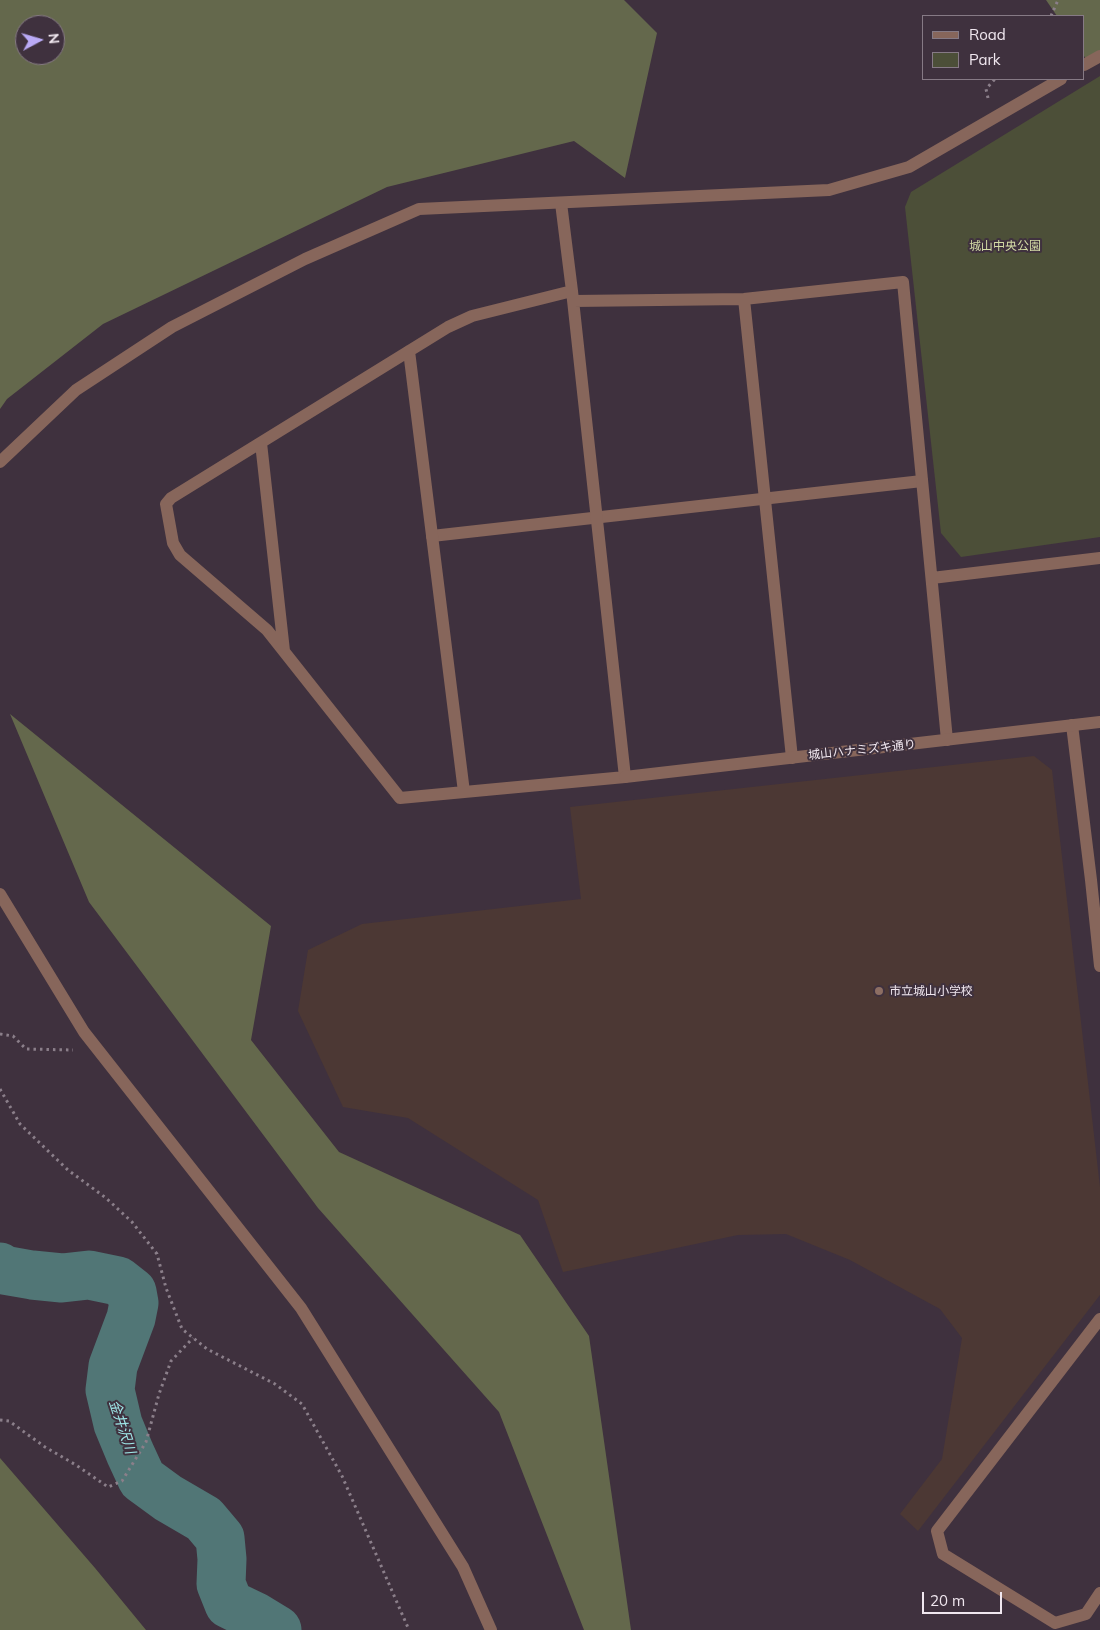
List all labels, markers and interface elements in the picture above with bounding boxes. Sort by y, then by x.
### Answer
north arrow [15,15,65,65]
legend [922,15,1085,80]
text: Road [969,25,1006,44]
text: N [44,32,63,45]
text: Park [969,50,1001,69]
park label: 城山中央公園 [969,239,1041,253]
street label: 城山ハナミズキ通り [808,737,916,763]
place label: 市立城山小学校 [889,984,973,998]
marker: 市立城山小学校 [873,985,885,997]
water label: 金井沢川 [105,1398,139,1456]
scale bar [925,1582,1005,1614]
text: 20 m [930,1591,965,1610]

